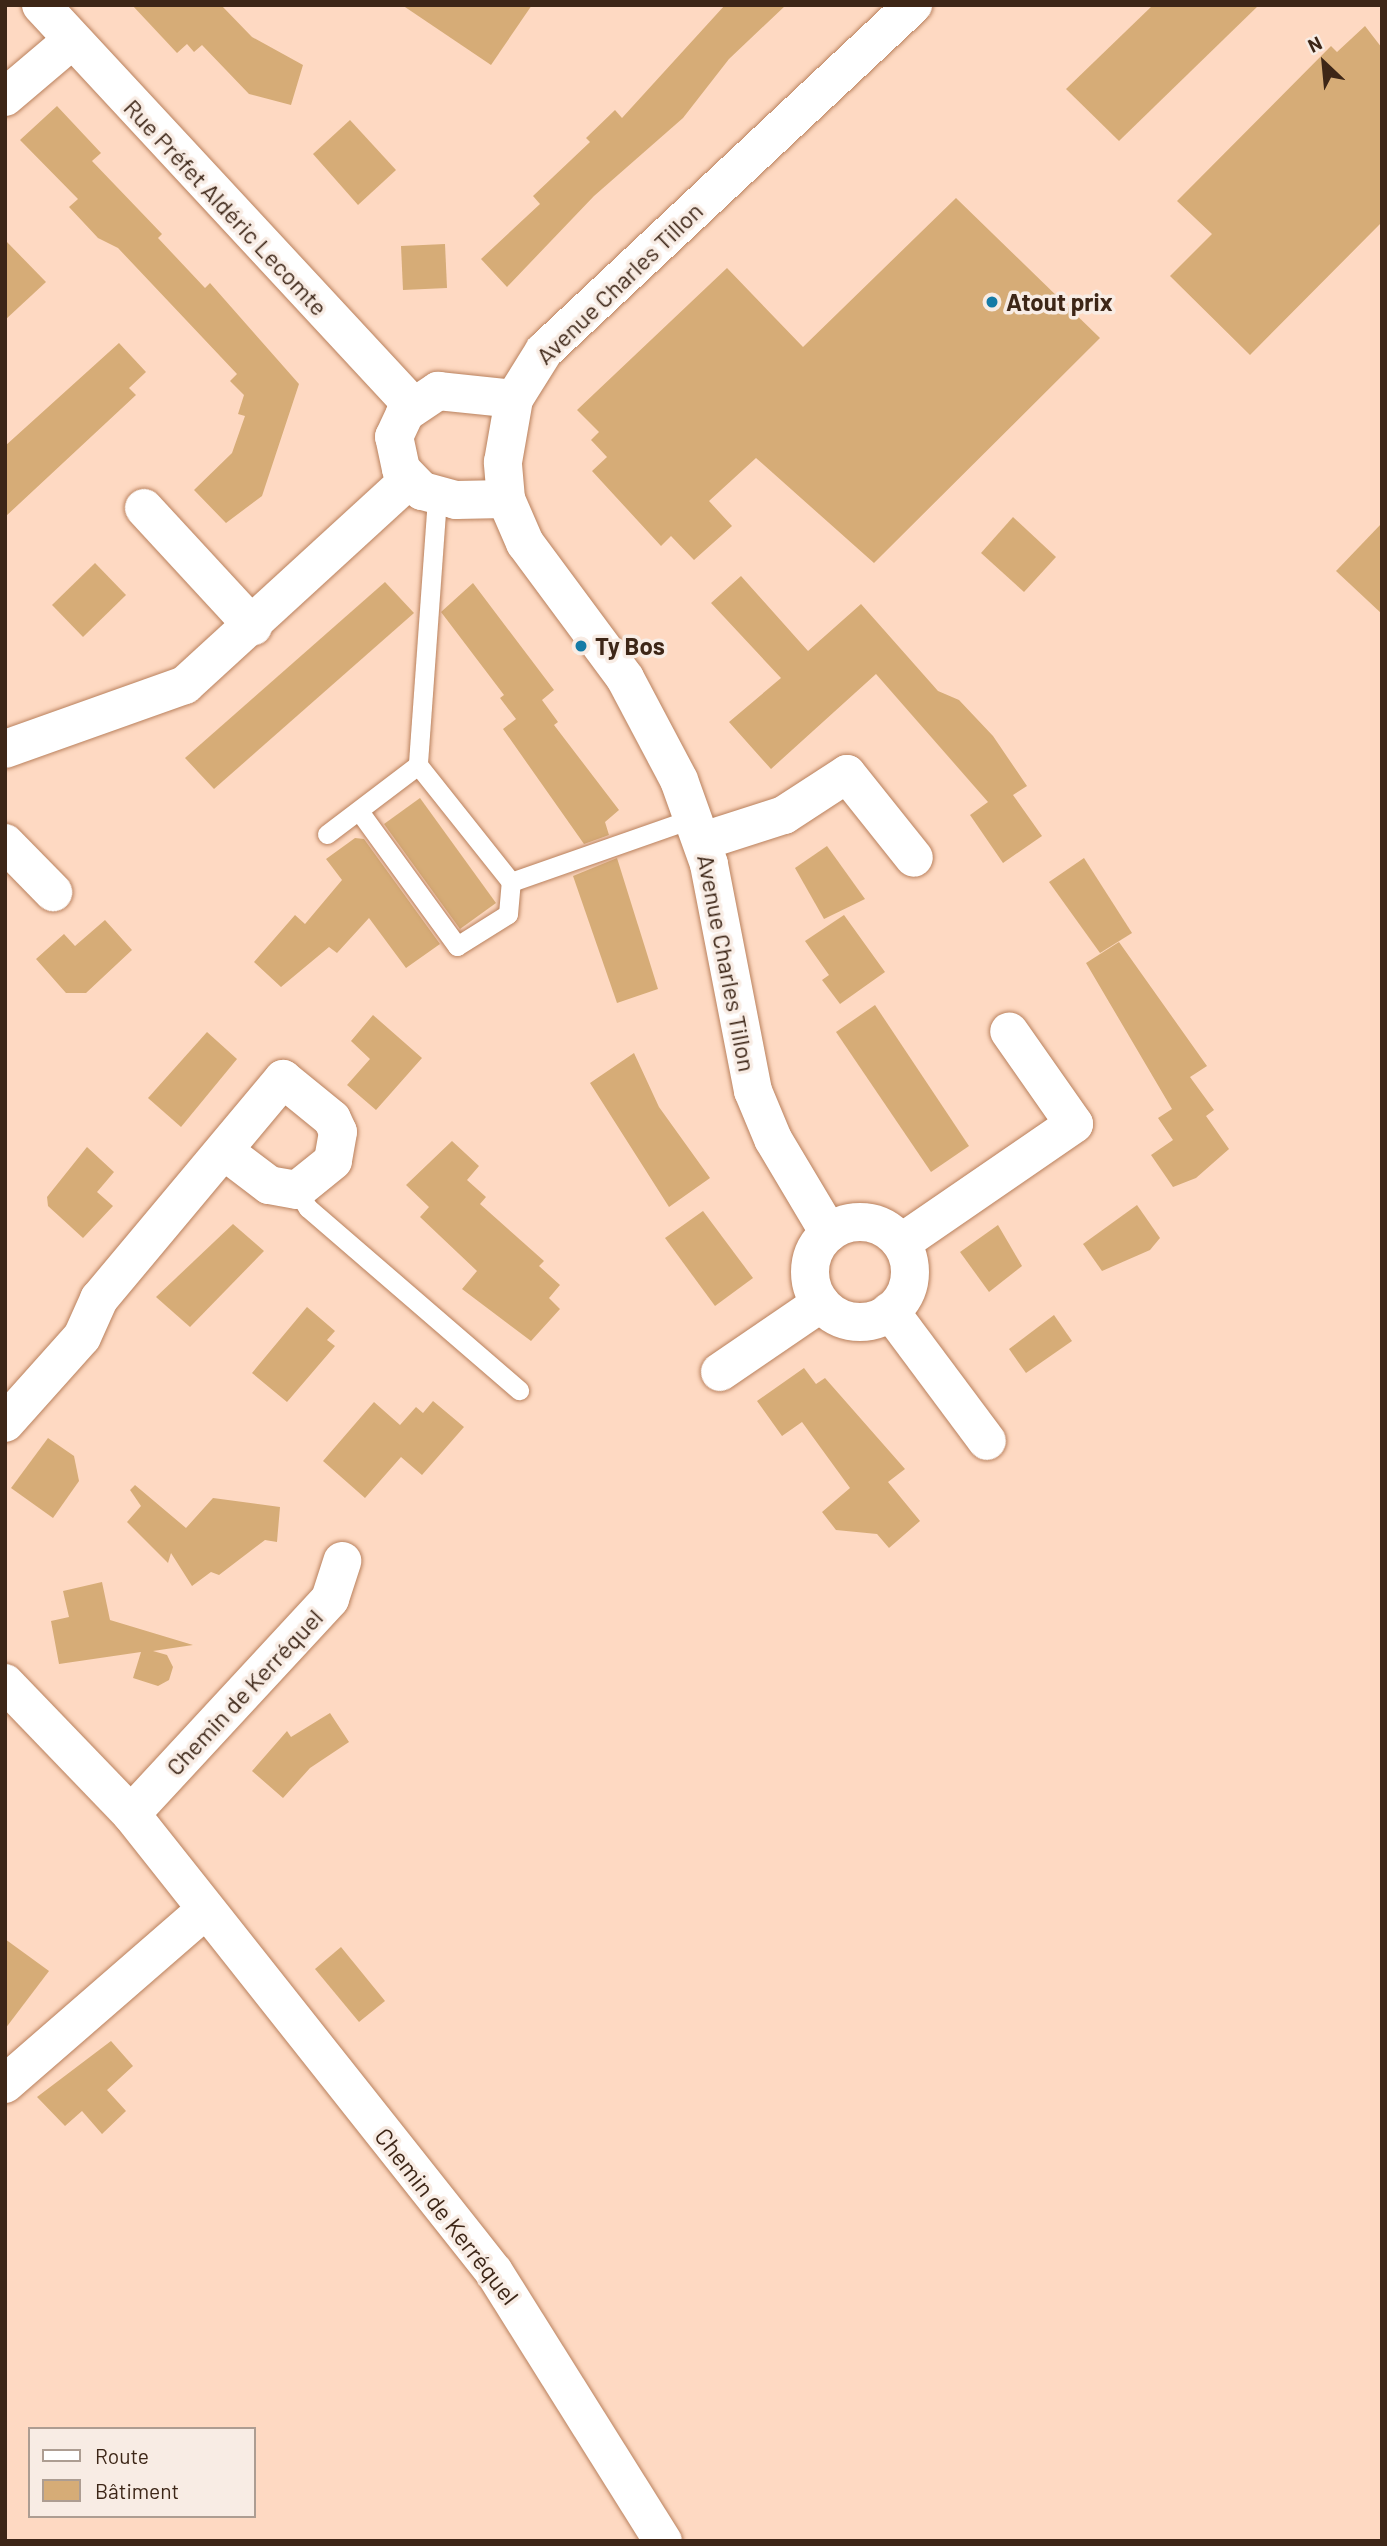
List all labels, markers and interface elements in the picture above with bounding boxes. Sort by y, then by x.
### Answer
north arrow [1289,28,1359,98]
text: N [1304,31,1325,57]
street label: Rue Préfet Aldéric Lecomte [118,93,334,321]
street label: Avenue Charles Tillon [530,196,708,370]
place label: Atout prix [1006,288,1113,316]
marker: Atout prix [984,294,1000,310]
place label: Ty Bos [595,632,665,660]
marker: Ty Bos [573,638,589,654]
street label: Avenue Charles Tillon [692,852,762,1074]
street label: Chemin de Kerréquel [160,1603,328,1781]
street label: Chemin de Kerréquel [369,2122,525,2310]
legend [28,2427,256,2518]
text: Route [95,2443,149,2468]
text: Bâtiment [95,2478,179,2503]

